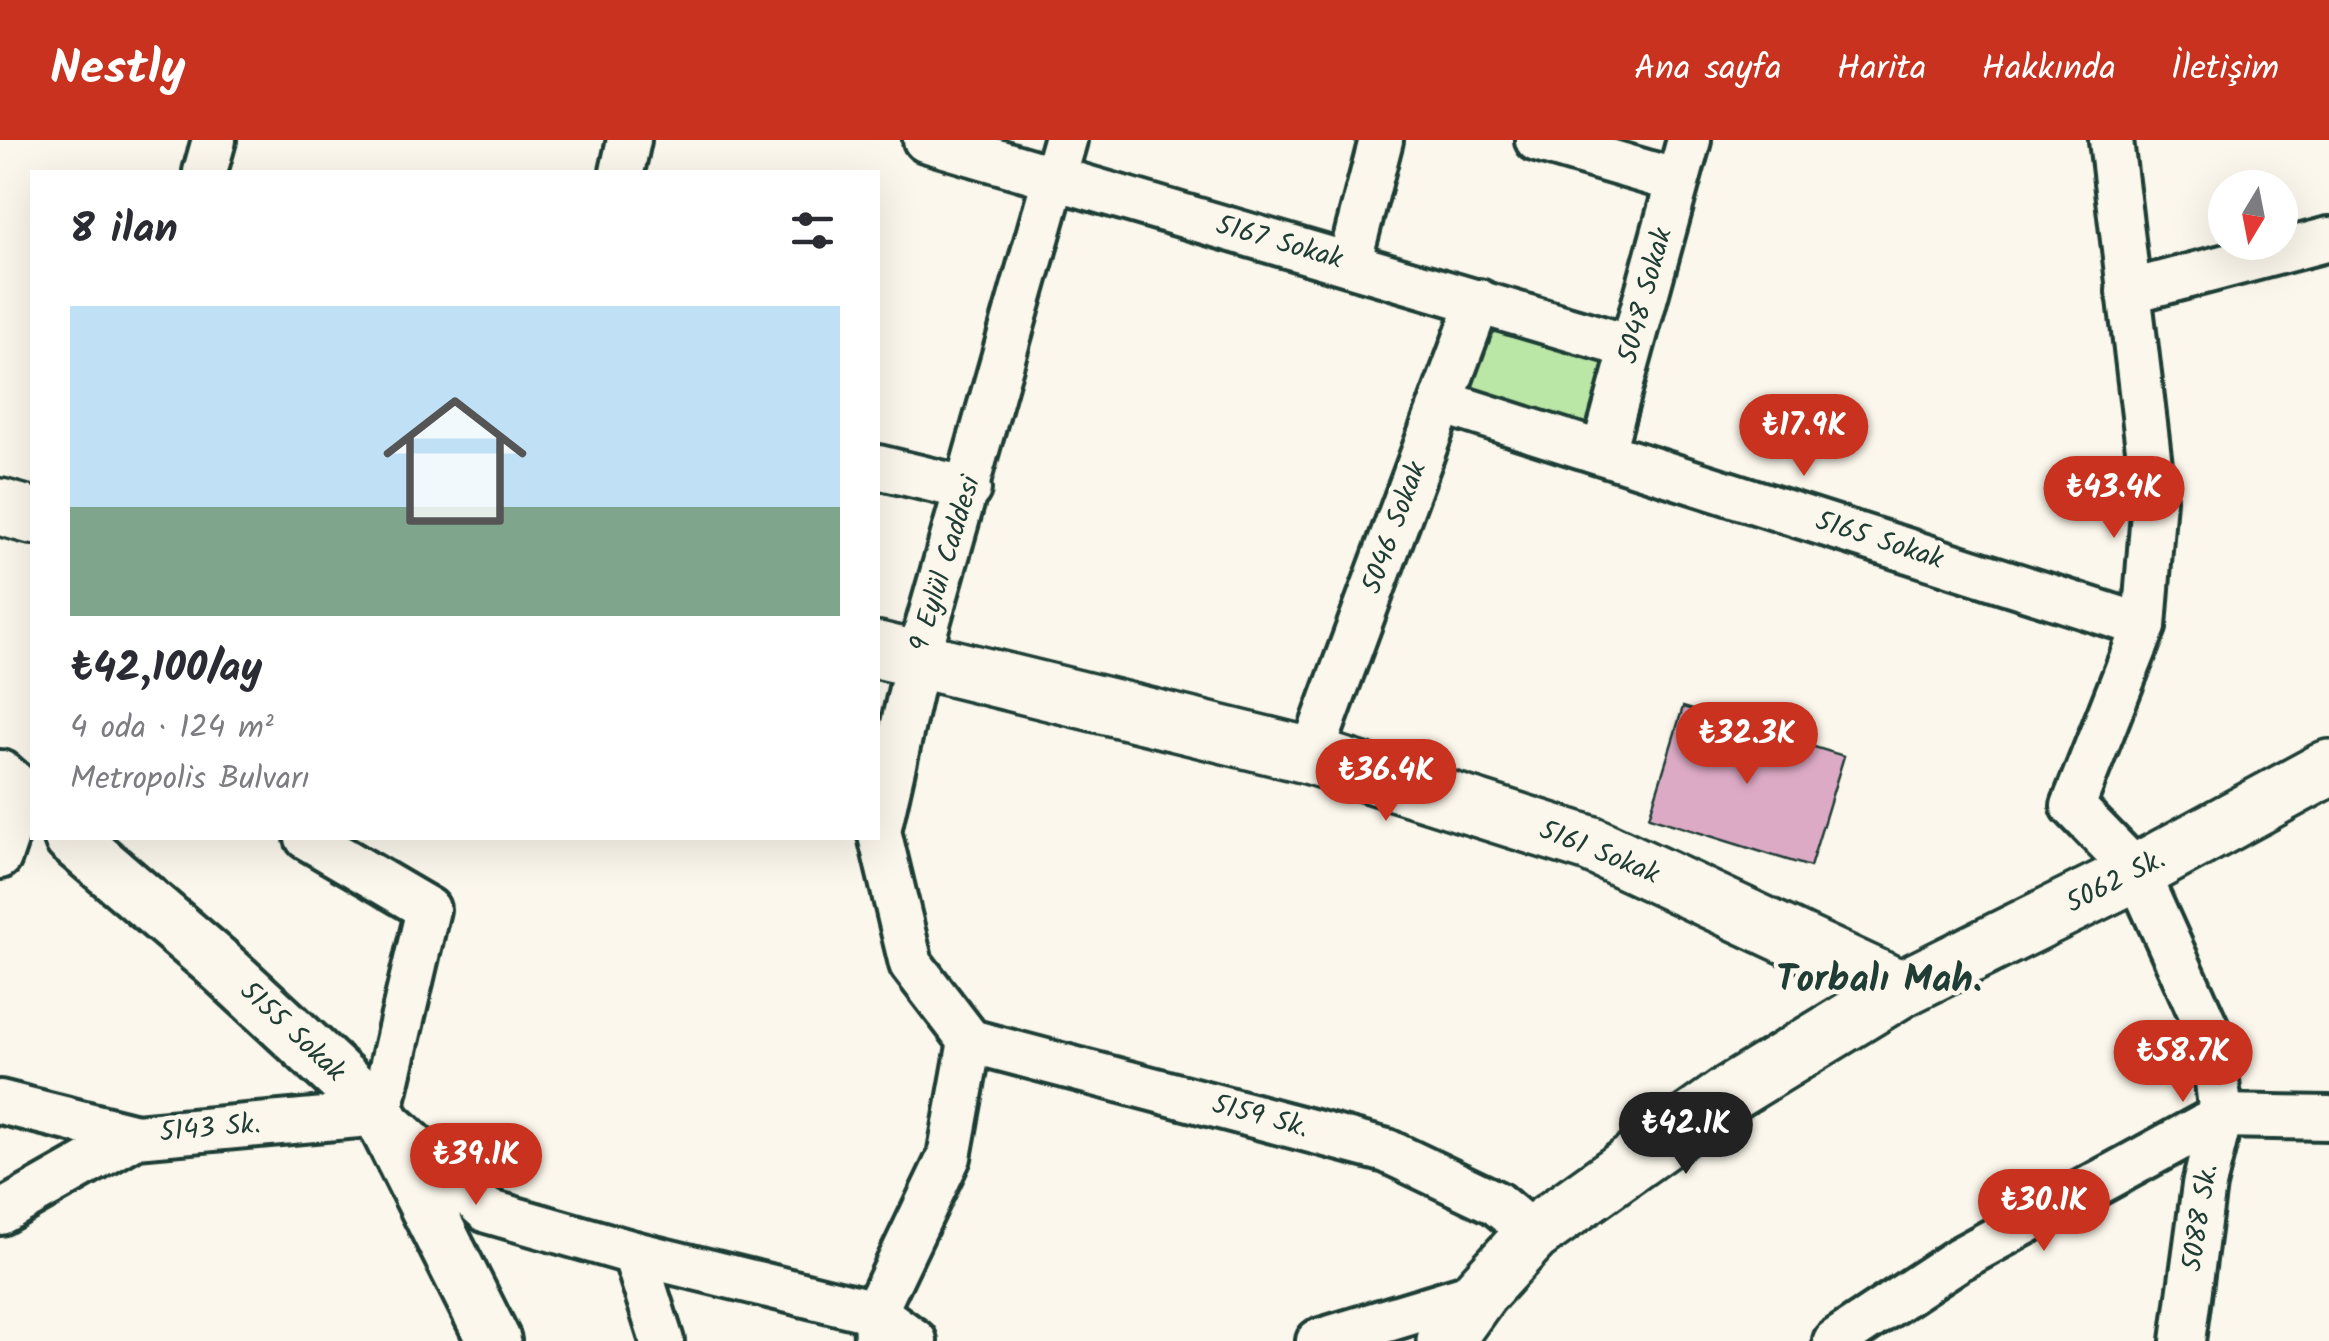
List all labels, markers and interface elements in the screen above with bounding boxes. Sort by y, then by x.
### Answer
text: Nestly [50,32,186,108]
text: Ana sayfa [1634,42,1782,98]
text: Harita [1837,42,1927,98]
text: Hakkında [1982,42,2116,98]
text: İletişim [2171,42,2279,98]
north arrow [2208,170,2298,260]
map controls [2208,170,2298,260]
text: 8 ilan [70,197,178,264]
icon: filters [785,203,840,258]
street label: 5167 Sokak [1210,203,1349,283]
street label: 5048 Sokak [1606,222,1686,369]
icon: home [365,371,545,551]
pin: ₺17.9K [1723,394,1885,479]
text: ₺17.9K [1761,401,1847,452]
street label: 5046 Sokak [1350,455,1440,601]
pin: ₺43.4K [2033,456,2195,541]
text: ₺43.4K [2066,463,2162,514]
street label: 9 Eylül Caddesi [898,469,994,658]
street label: 5165 Sokak [1809,499,1950,583]
text: ₺42,100/ay [70,636,262,703]
pin: ₺32.3K [1666,702,1828,787]
text: 4 oda · 124 m² [70,703,274,754]
text: ₺32.3K [1698,709,1796,760]
pin: ₺36.4K [1305,739,1467,824]
text: ₺36.4K [1338,746,1434,797]
text: Metropolis Bulvarı [70,754,310,805]
street label: 5161 Sokak [1532,808,1667,898]
street label: 5062 Sk. [2058,838,2174,926]
district label: Torbalı Mah. [1776,951,1982,1011]
street label: 5155 Sokak [228,971,356,1094]
pin: ₺58.7K [2102,1020,2264,1105]
text: ₺58.7K [2136,1027,2230,1078]
street label: 5159 Sk. [1207,1083,1313,1151]
pin: ₺42.1K [1605,1092,1767,1177]
text: ₺42.1K [1641,1099,1731,1150]
street label: 5143 Sk. [158,1102,262,1156]
pin: ₺39.1K [395,1123,557,1208]
text: ₺39.1K [432,1130,520,1181]
street label: 5088 Sk. [2170,1161,2232,1275]
pin: ₺30.1K [1963,1169,2125,1254]
text: ₺30.1K [2000,1176,2088,1227]

